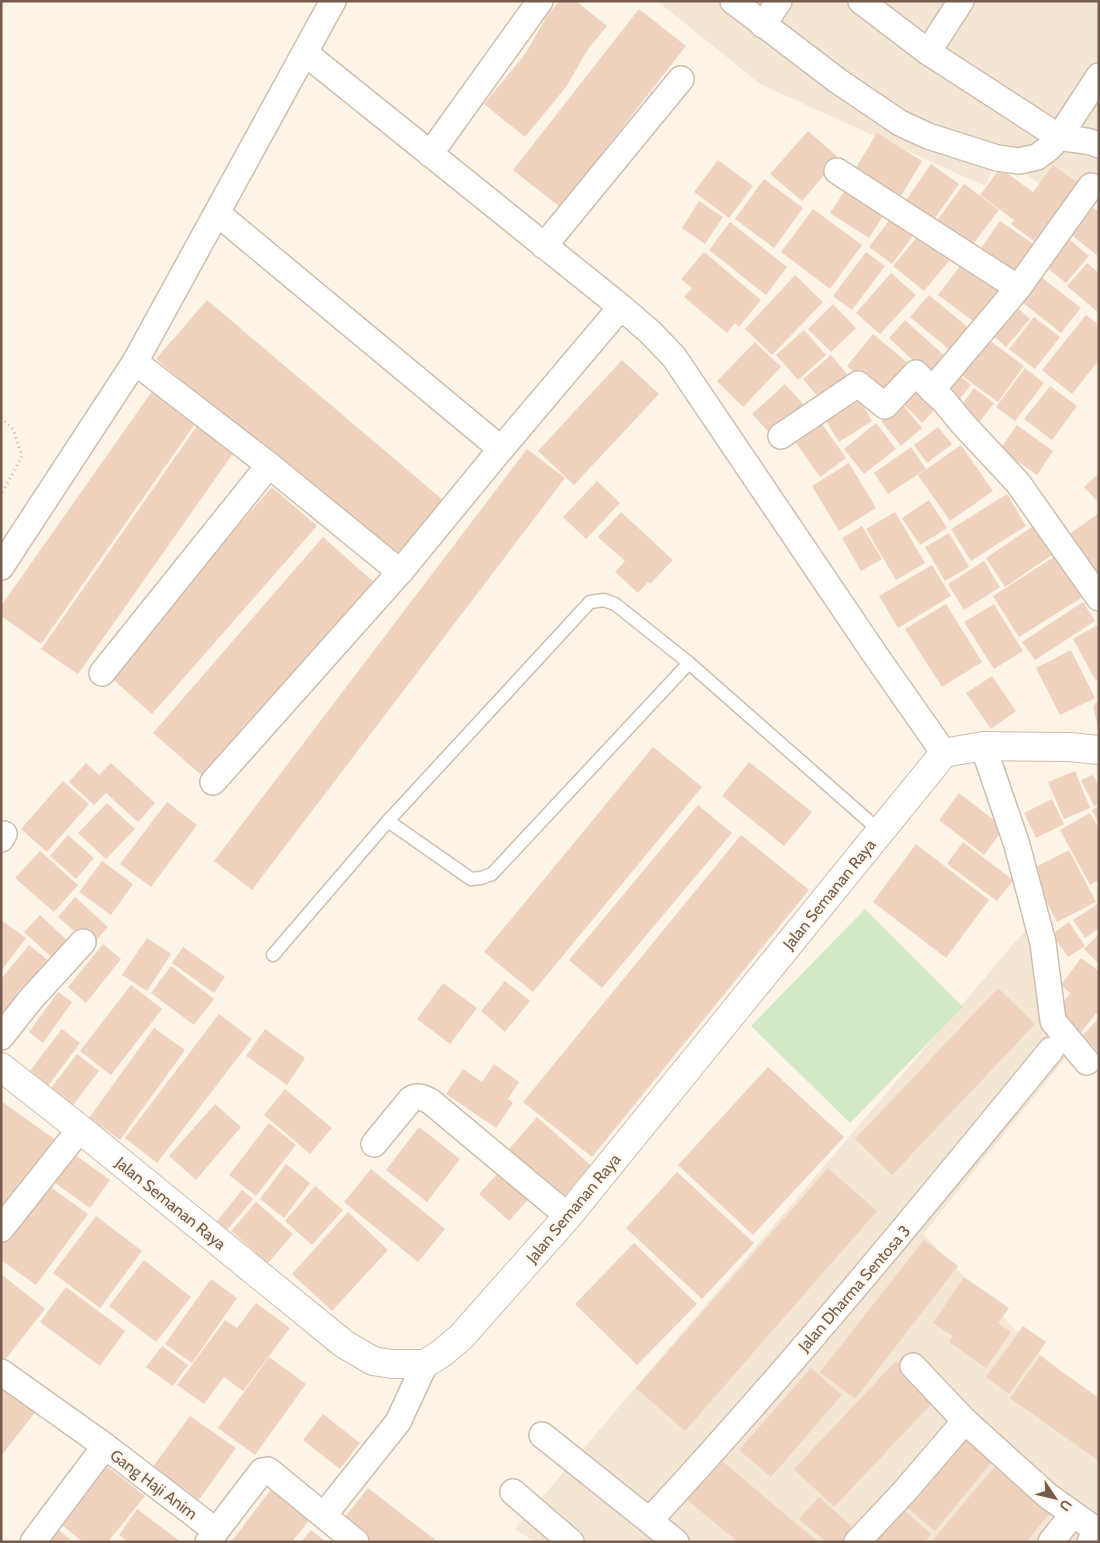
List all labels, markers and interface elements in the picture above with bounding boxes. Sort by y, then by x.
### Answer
street label: Jalan Semanan Raya [778,835,880,954]
street label: Jalan Semanan Raya [522,1150,625,1268]
street label: Jalan Semanan Raya [111,1152,230,1254]
street label: Jalan Dharma Sentosa 3 [794,1221,914,1356]
street label: Gang Haji Anim [106,1445,201,1523]
north arrow [1030,1473,1080,1523]
text: U [1055,1496,1076,1515]

